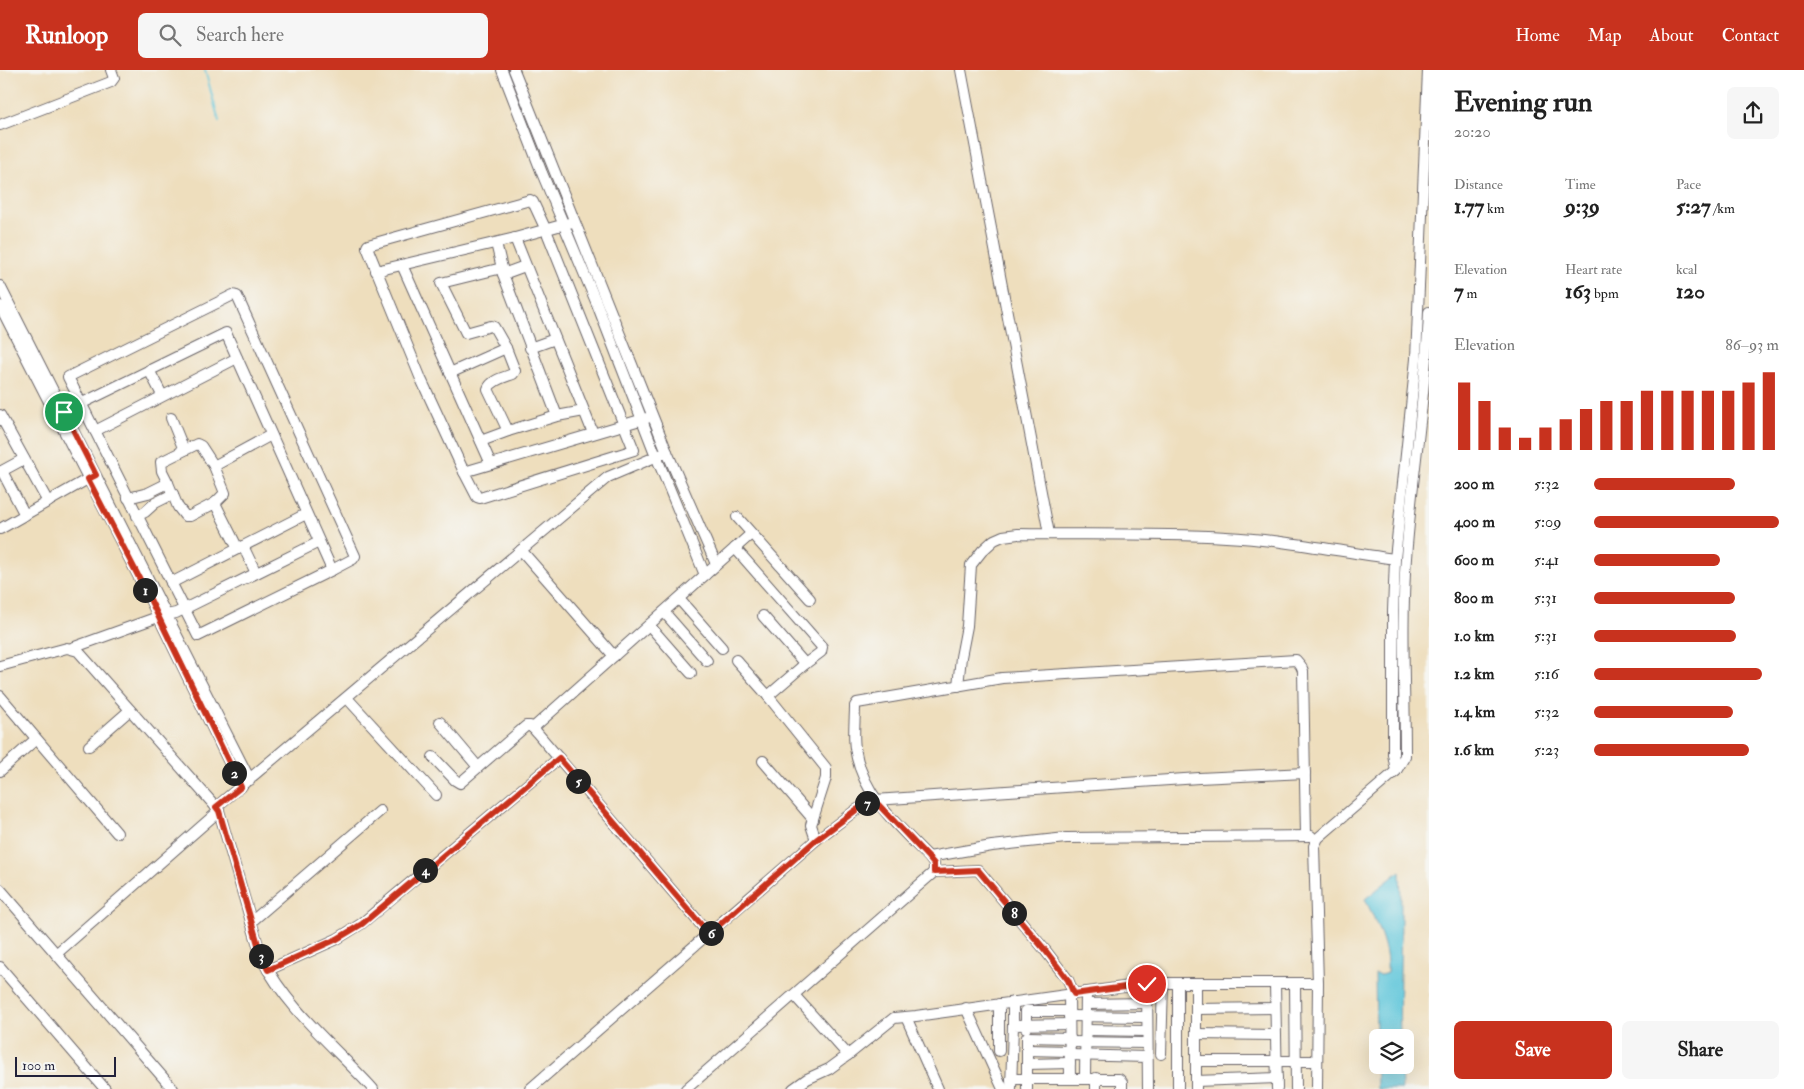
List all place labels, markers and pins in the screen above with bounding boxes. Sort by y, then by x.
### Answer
pin [43,391,85,433]
pin: 1 [132,578,158,602]
pin: 2 [222,760,246,786]
pin: 5 [566,768,590,794]
pin: 7 [854,790,880,816]
pin: 4 [412,858,438,882]
pin: 8 [1002,900,1026,926]
pin: 6 [698,920,724,946]
pin: 3 [248,944,274,968]
pin [1126,963,1168,1005]

